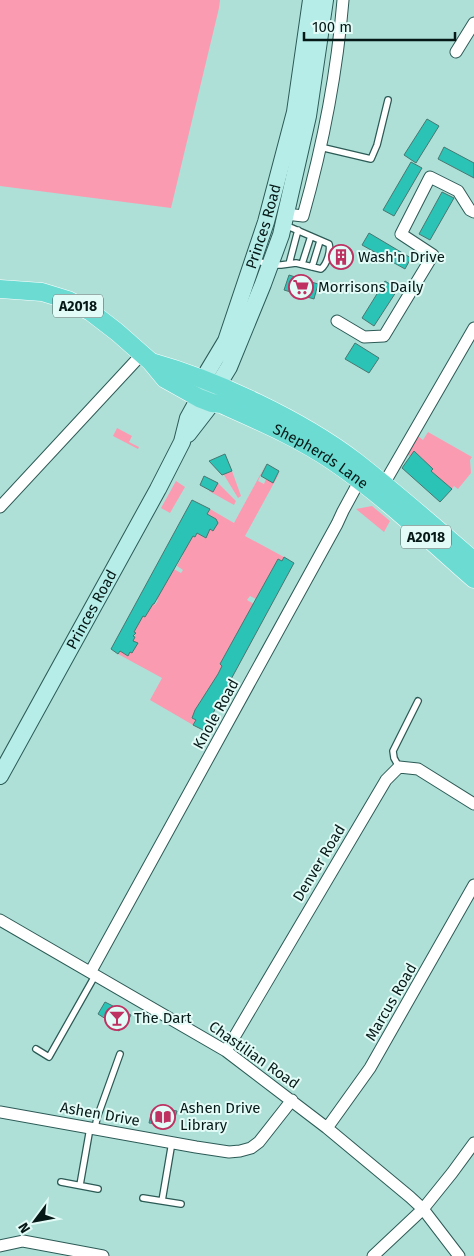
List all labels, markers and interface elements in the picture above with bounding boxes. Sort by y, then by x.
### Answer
scale bar [304,10,455,42]
text: 100 m [312,18,352,36]
street label: Princes Road [242,182,285,271]
building icon: Wash'n Drive [328,244,354,270]
place label: Wash'n Drive [358,248,445,266]
supermarket icon: Morrisons Daily [288,274,314,300]
place label: Morrisons Daily [318,278,424,296]
road number: A2018 [53,294,103,318]
street label: Shepherds Lane [270,420,372,493]
road number: A2018 [401,526,451,548]
street label: Princes Road [63,567,121,652]
street label: Knole Road [189,676,243,752]
street label: Denver Road [289,821,349,905]
street label: Marcus Road [362,960,420,1044]
bar icon: The Dart [104,1005,130,1031]
place label: The Dart [134,1009,192,1027]
street label: Chastilian Road [205,1017,303,1093]
street label: Ashen Drive [59,1098,141,1130]
place label: Ashen Drive Library [180,1099,261,1134]
library icon: Ashen Drive Library [150,1104,176,1130]
north arrow [10,1196,60,1246]
text: N [15,1219,34,1236]

